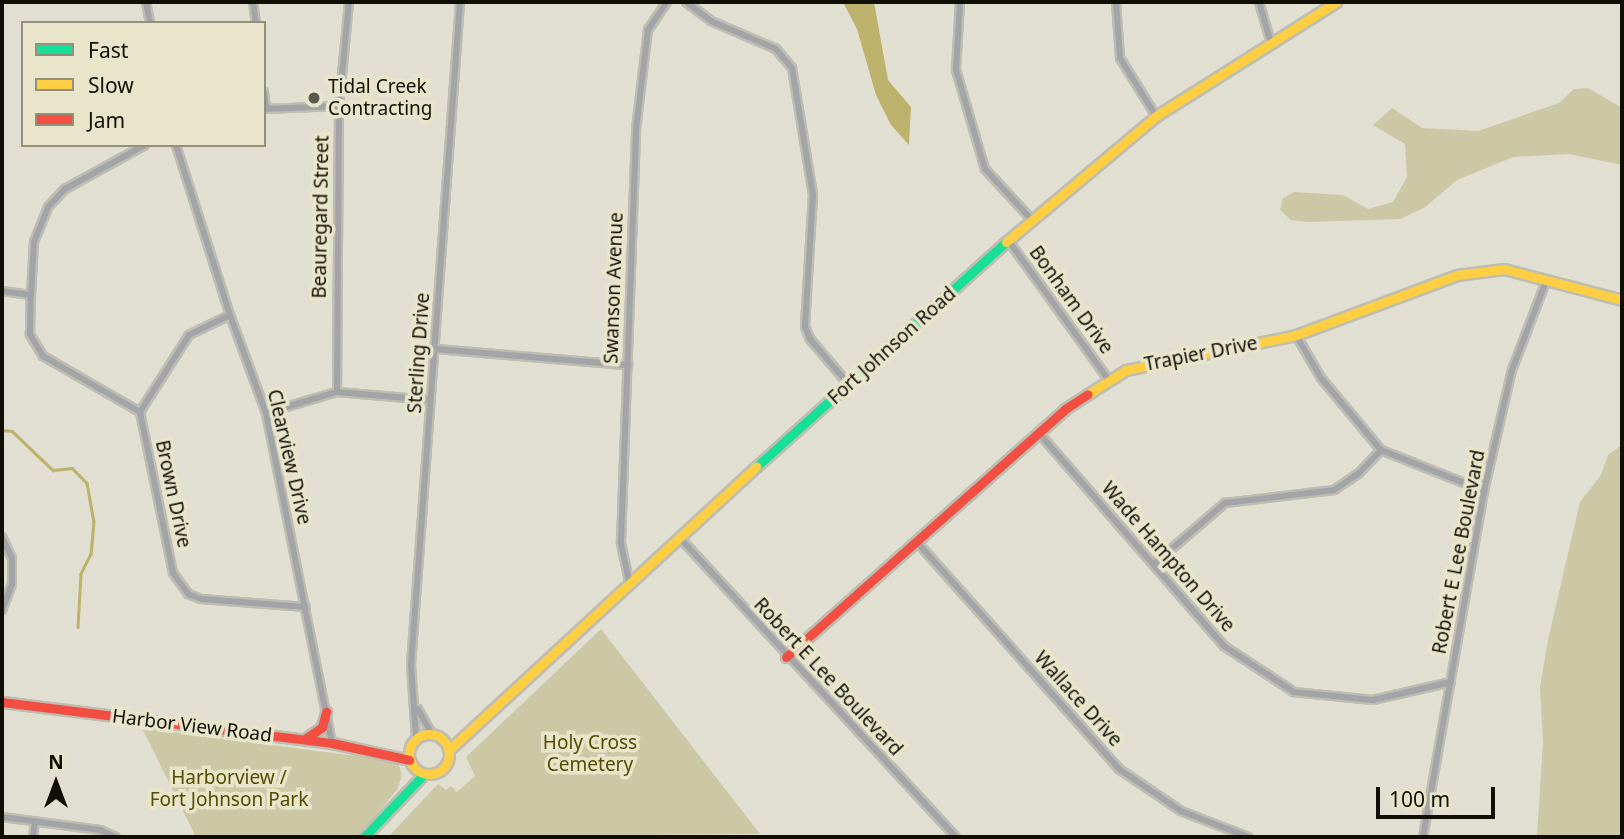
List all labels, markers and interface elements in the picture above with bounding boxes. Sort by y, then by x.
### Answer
legend [21,21,266,147]
text: Fast [88,36,128,64]
text: Slow [88,71,134,99]
place label: Tidal Creek Contracting [328,76,433,120]
marker: Tidal Creek Contracting [306,90,322,106]
text: Jam [88,106,125,134]
street label: Beauregard Street [308,135,334,299]
street label: Swanson Avenue [600,212,628,364]
street label: Bonham Drive [1024,242,1118,358]
street label: Fort Johnson Road [823,283,961,409]
street label: Sterling Drive [403,292,435,414]
street label: Trapier Drive [1142,332,1260,376]
street label: Clearview Drive [262,387,316,527]
street label: Brown Drive [150,438,196,550]
street label: Robert E Lee Boulevard [1428,448,1490,656]
street label: Wade Hampton Drive [1097,477,1239,637]
street label: Robert E Lee Boulevard [749,593,907,761]
street label: Wallace Drive [1029,647,1127,751]
street label: Harbor View Road [111,705,273,747]
park label: Holy Cross Cemetery [543,732,637,776]
north arrow [21,748,91,818]
text: N [48,749,64,775]
park label: Harborview / Fort Johnson Park [150,767,308,811]
scale bar [1379,772,1498,816]
text: 100 m [1389,785,1450,813]

